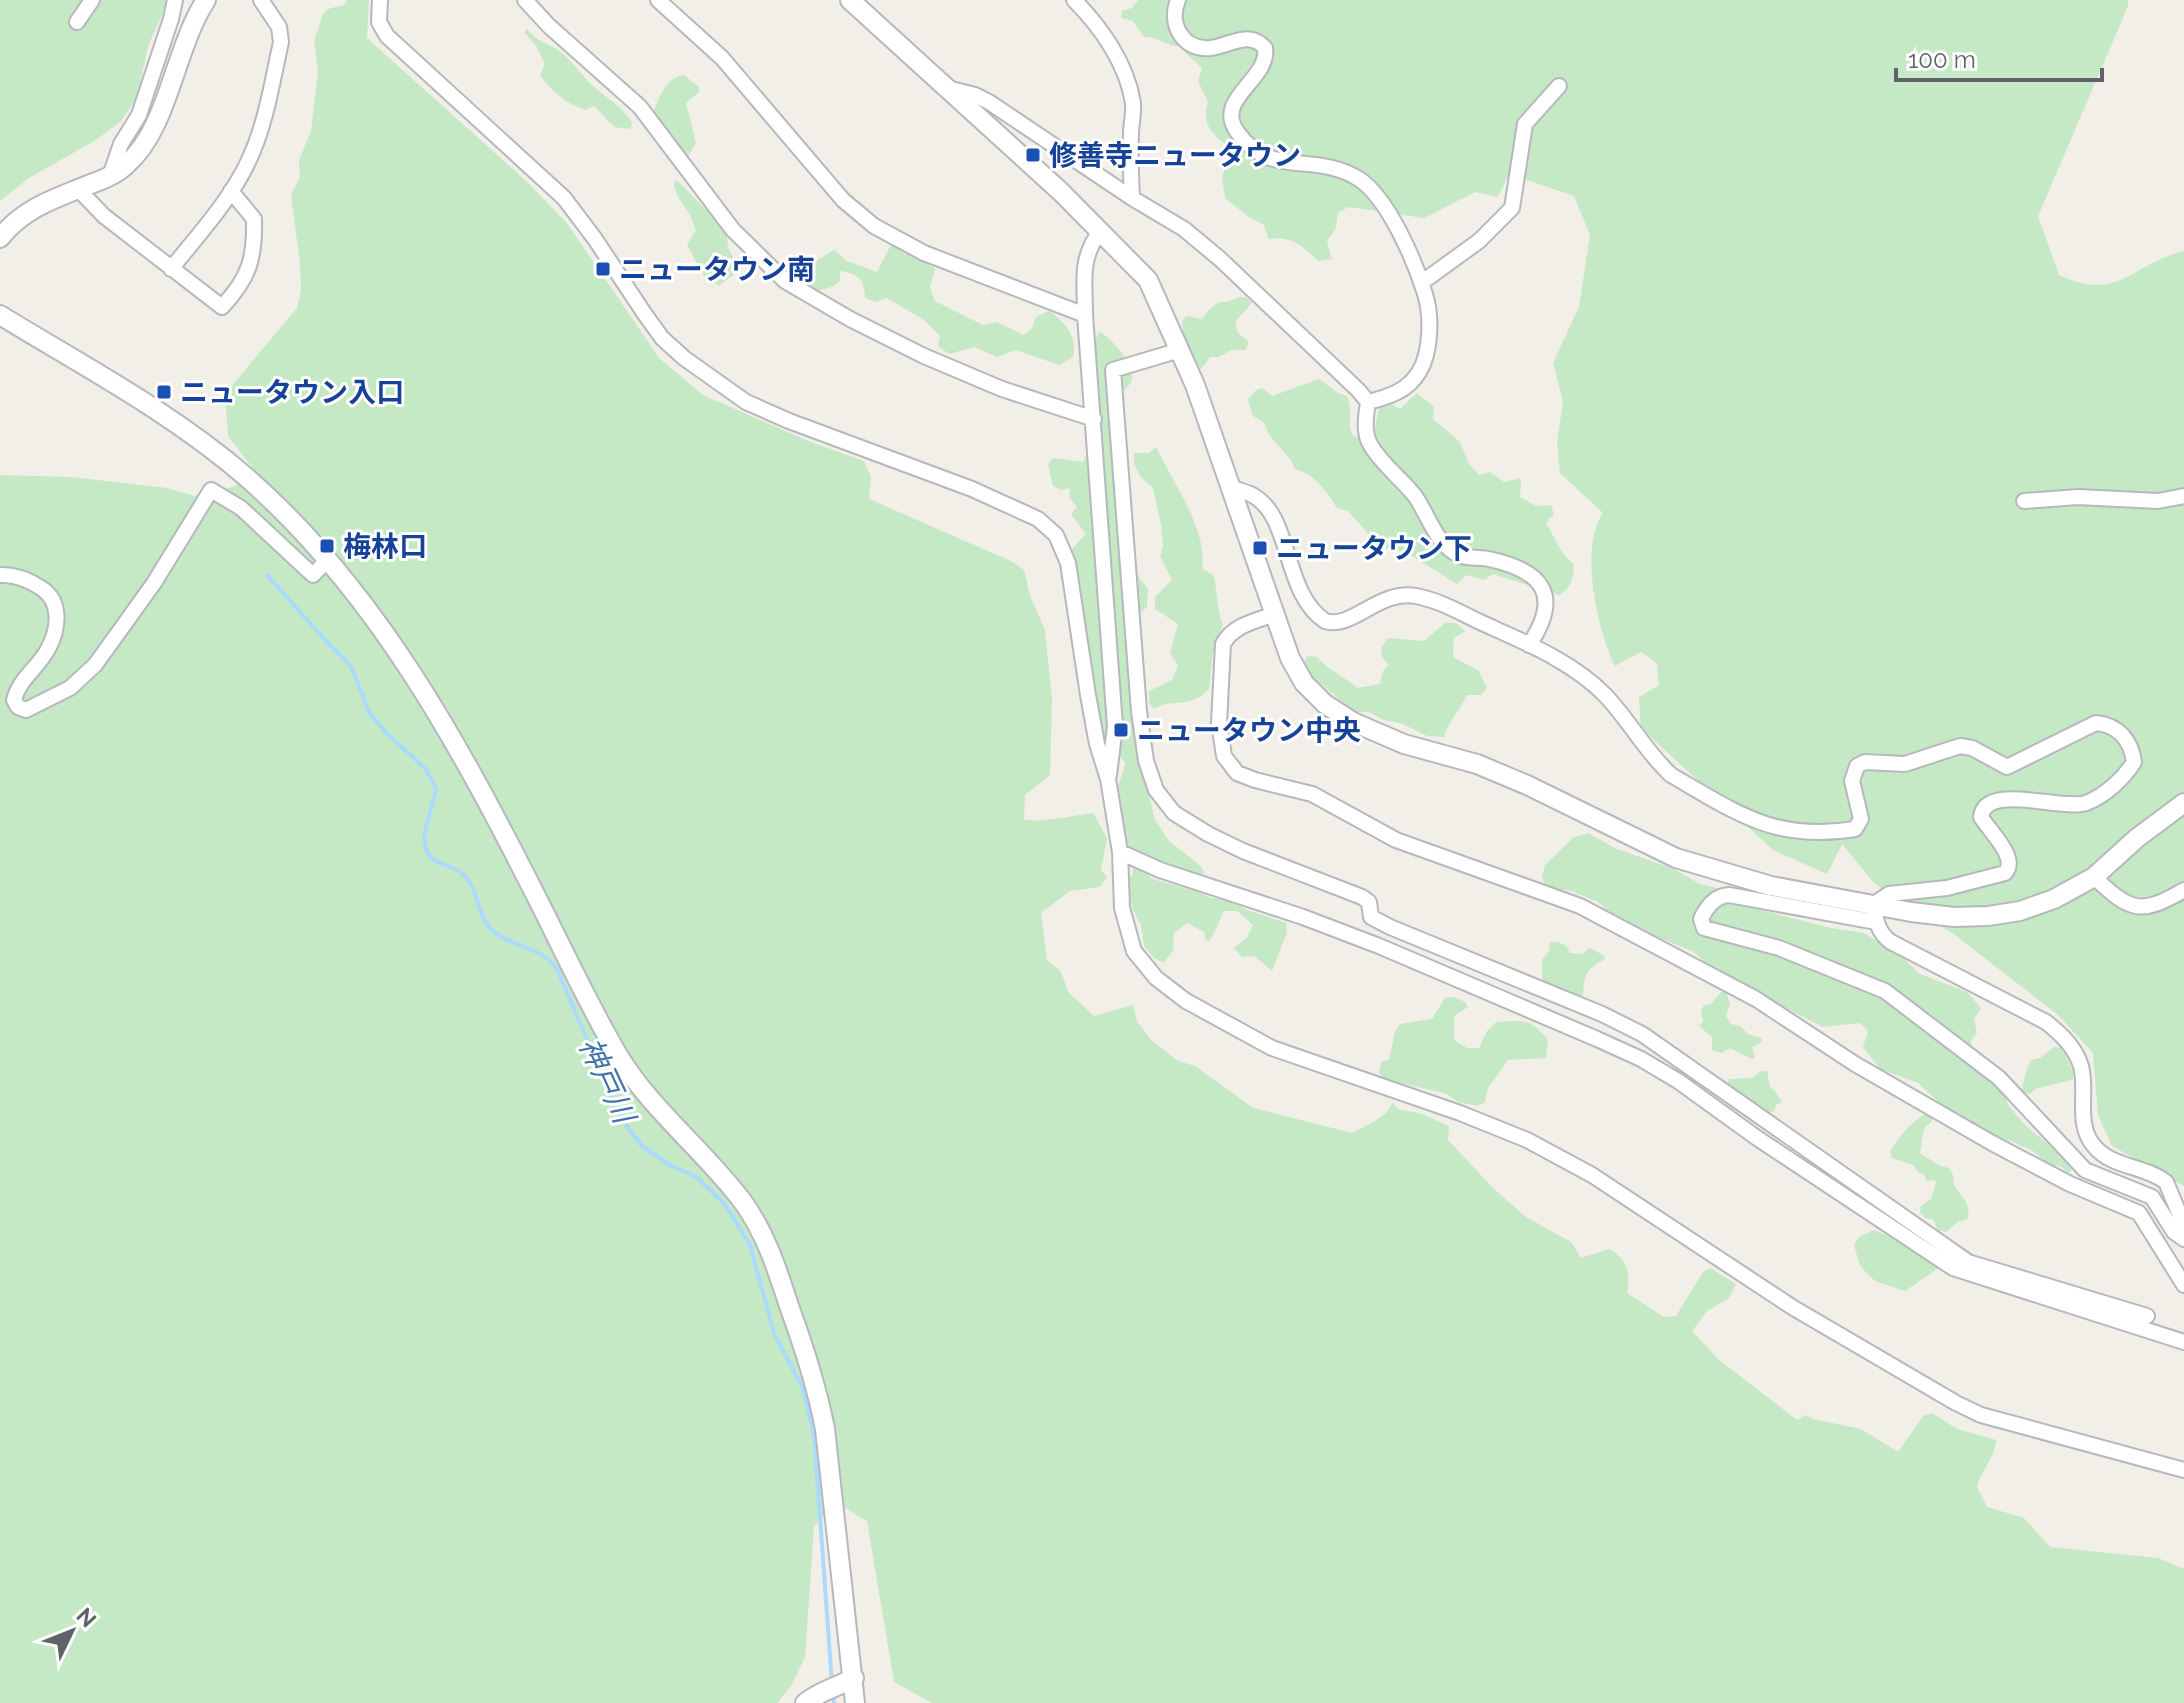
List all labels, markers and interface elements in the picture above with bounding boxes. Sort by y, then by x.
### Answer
scale bar [1896,32,2102,82]
text: 100 m [1908,45,1976,74]
place label: 修善寺ニュータウン [1049,139,1301,172]
marker: 修善寺ニュータウン [1024,146,1042,164]
place label: ニュータウン南 [619,253,815,286]
marker: ニュータウン南 [594,260,612,278]
place label: ニュータウン入口 [180,376,404,409]
marker: ニュータウン入口 [155,383,173,401]
place label: 梅林口 [343,530,427,563]
place label: ニュータウン下 [1276,532,1472,565]
marker: 梅林口 [318,537,336,555]
marker: ニュータウン下 [1251,539,1269,557]
place label: ニュータウン中央 [1137,714,1361,747]
marker: ニュータウン中央 [1112,721,1130,739]
water label: 神戸川 [572,1032,643,1131]
north arrow [32,1591,112,1671]
text: N [71,1602,102,1632]

